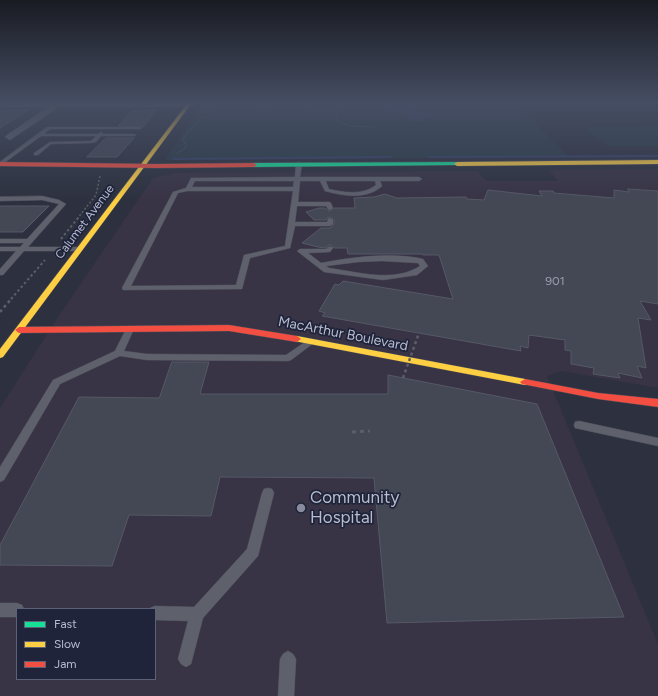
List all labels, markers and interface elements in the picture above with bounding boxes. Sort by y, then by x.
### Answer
street label: Calumet Avenue [52,182,118,262]
house number: 901 [545,274,565,288]
street label: MacArthur Boulevard [277,313,409,355]
place label: Community Hospital [310,488,399,528]
marker: Community Hospital [295,502,307,514]
legend [16,608,156,680]
text: Fast [54,617,77,631]
text: Slow [54,637,80,651]
text: Jam [54,657,77,671]

